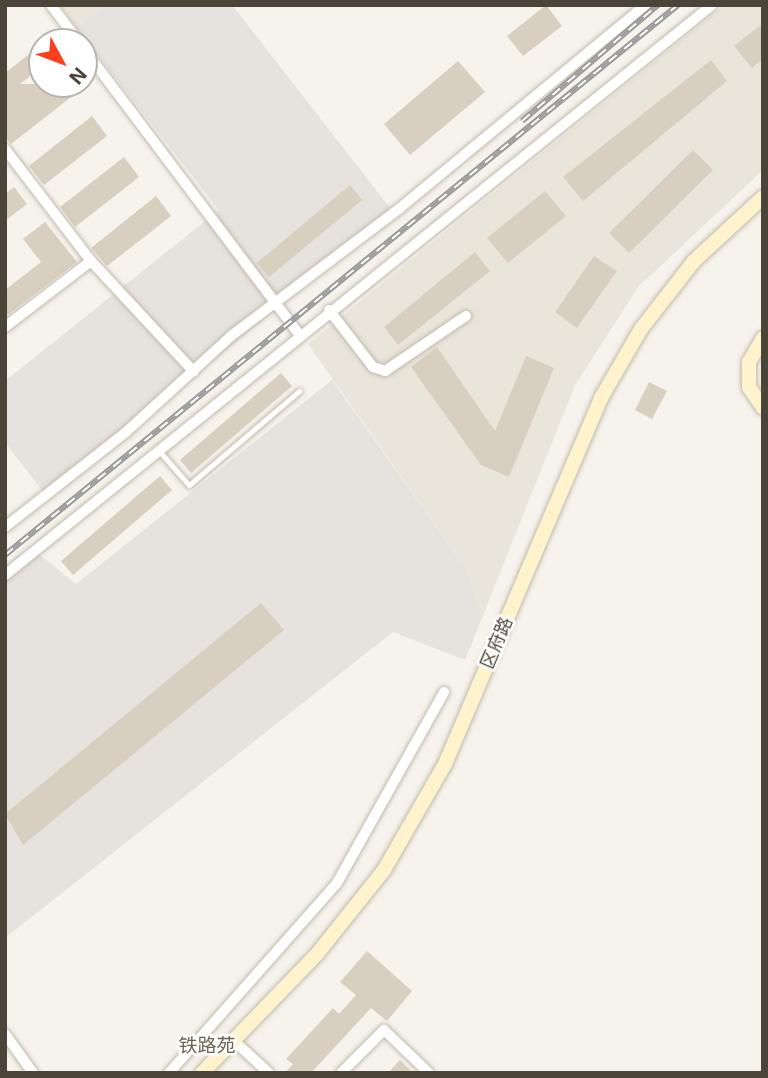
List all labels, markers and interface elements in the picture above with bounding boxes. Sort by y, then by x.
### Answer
north arrow [28,28,98,98]
text: N [64,63,91,89]
street label: 区府路 [477,614,517,672]
district label: 铁路苑 [179,1035,235,1057]

